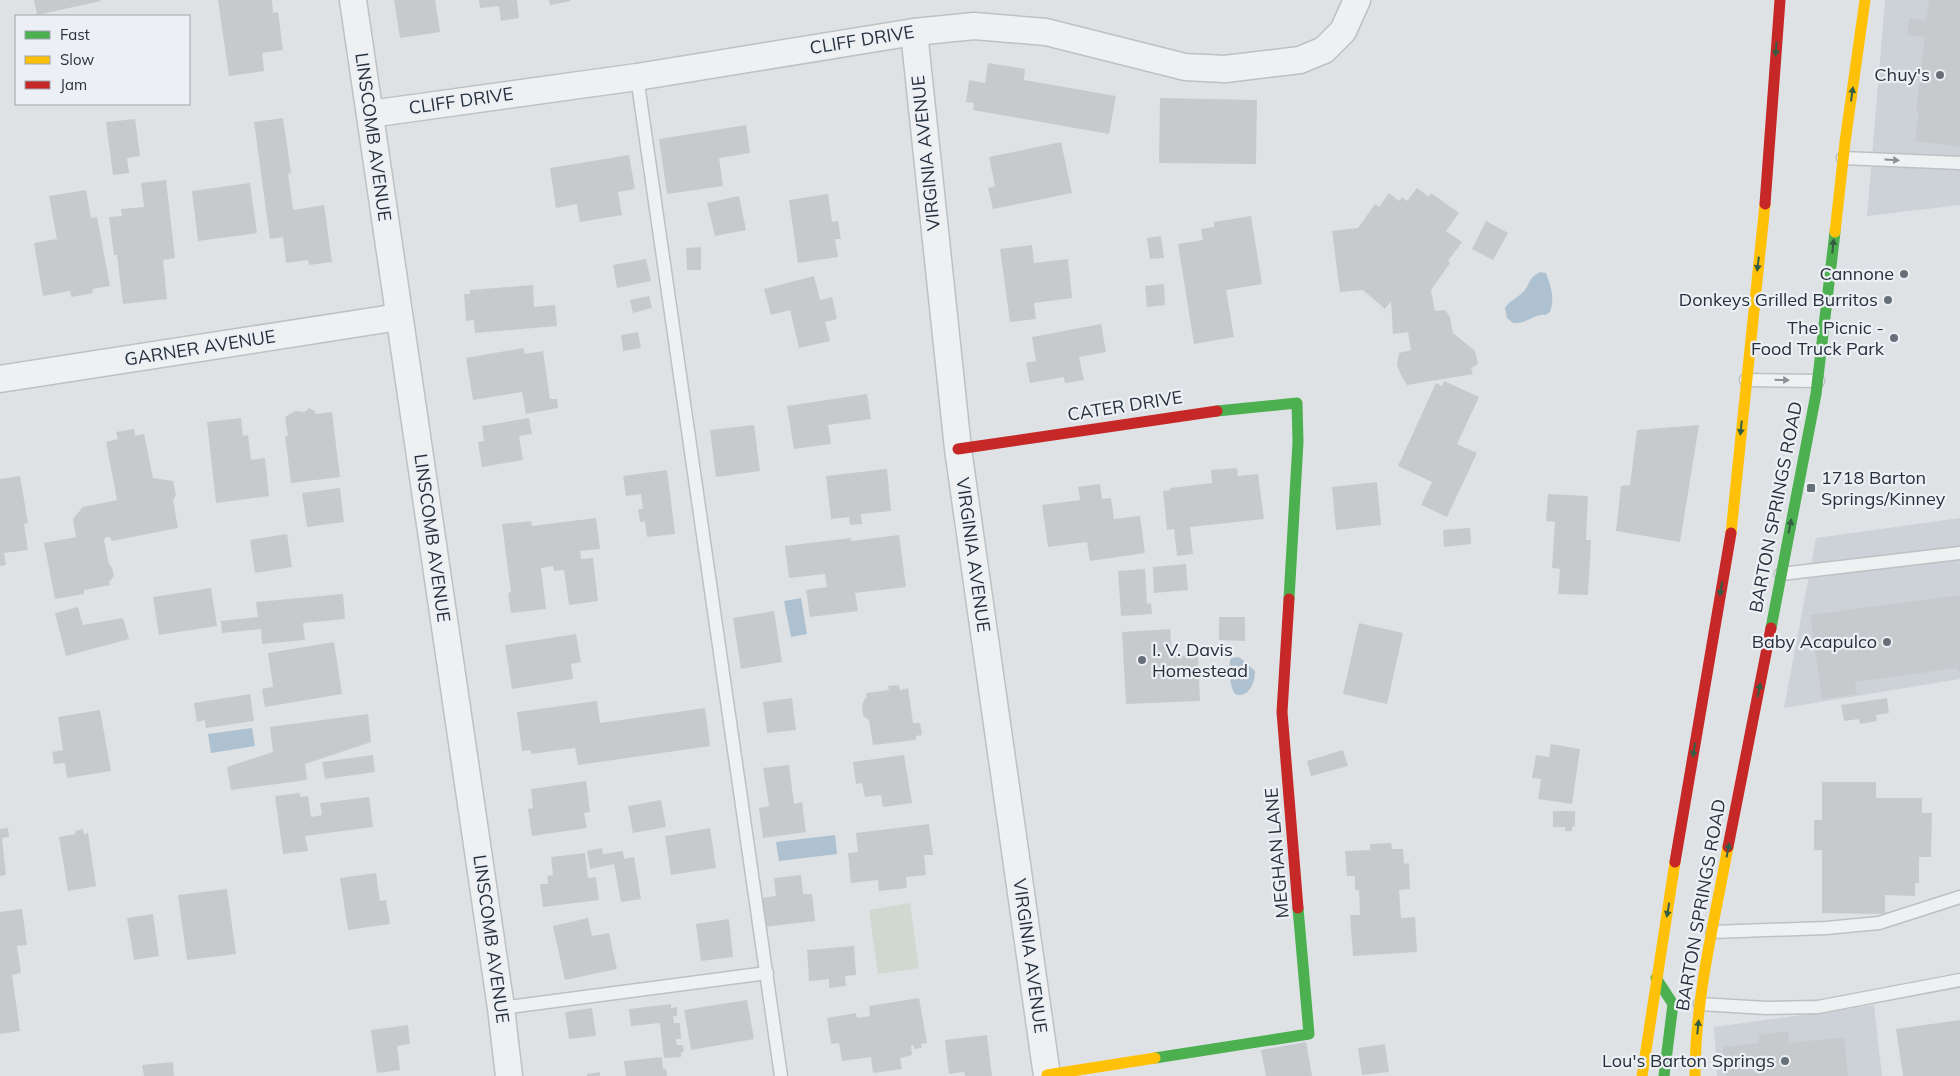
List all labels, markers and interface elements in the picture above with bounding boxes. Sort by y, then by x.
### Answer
legend [15,15,190,105]
street label: CLIFF DRIVE [808,20,916,59]
text: Fast [60,25,90,44]
one-way arrow [1772,41,1780,57]
text: Slow [60,50,94,69]
street label: LINSCOMB AVENUE [350,51,397,223]
place label: Chuy's [1874,63,1930,86]
marker: Chuy's [1934,69,1946,81]
street label: VIRGINIA AVENUE [906,74,945,232]
text: Jam [60,75,87,94]
street label: CLIFF DRIVE [407,82,515,119]
one-way arrow [1848,85,1856,101]
one-way arrow [1884,157,1900,165]
one-way arrow [1829,237,1837,253]
one-way arrow [1754,256,1762,272]
place label: Cannone [1819,262,1894,285]
marker: Cannone [1898,268,1910,280]
place label: Donkeys Grilled Burritos [1679,288,1878,311]
marker: Donkeys Grilled Burritos [1882,294,1894,306]
place label: The Picnic - Food Truck Park [1751,316,1885,360]
street label: GARNER AVENUE [123,324,277,371]
marker: The Picnic - Food Truck Park [1888,332,1900,344]
one-way arrow [1774,376,1790,384]
street label: CATER DRIVE [1066,385,1184,426]
street label: BARTON SPRINGS ROAD [1744,399,1807,615]
one-way arrow [1737,421,1745,437]
street label: LINSCOMB AVENUE [409,452,456,624]
place label: 1718 Barton Springs/Kinney [1821,466,1946,510]
street label: VIRGINIA AVENUE [951,476,996,634]
marker: 1718 Barton Springs/Kinney [1805,482,1817,494]
one-way arrow [1787,518,1795,534]
one-way arrow [1717,582,1725,598]
place label: Baby Acapulco [1752,630,1877,653]
marker: Baby Acapulco [1881,636,1893,648]
place label: I. V. Davis Homestead [1152,638,1248,682]
marker: I. V. Davis Homestead [1136,654,1148,666]
one-way arrow [1755,682,1763,698]
one-way arrow [1690,742,1698,758]
street label: MEGHAN LANE [1259,787,1294,919]
street label: BARTON SPRINGS ROAD [1671,797,1730,1013]
one-way arrow [1724,842,1732,858]
street label: LINSCOMB AVENUE [468,853,515,1025]
street label: VIRGINIA AVENUE [1008,877,1053,1035]
one-way arrow [1663,902,1671,918]
one-way arrow [1694,1019,1702,1035]
place label: Lou's Barton Springs [1602,1049,1775,1072]
marker: Lou's Barton Springs [1779,1055,1791,1067]

